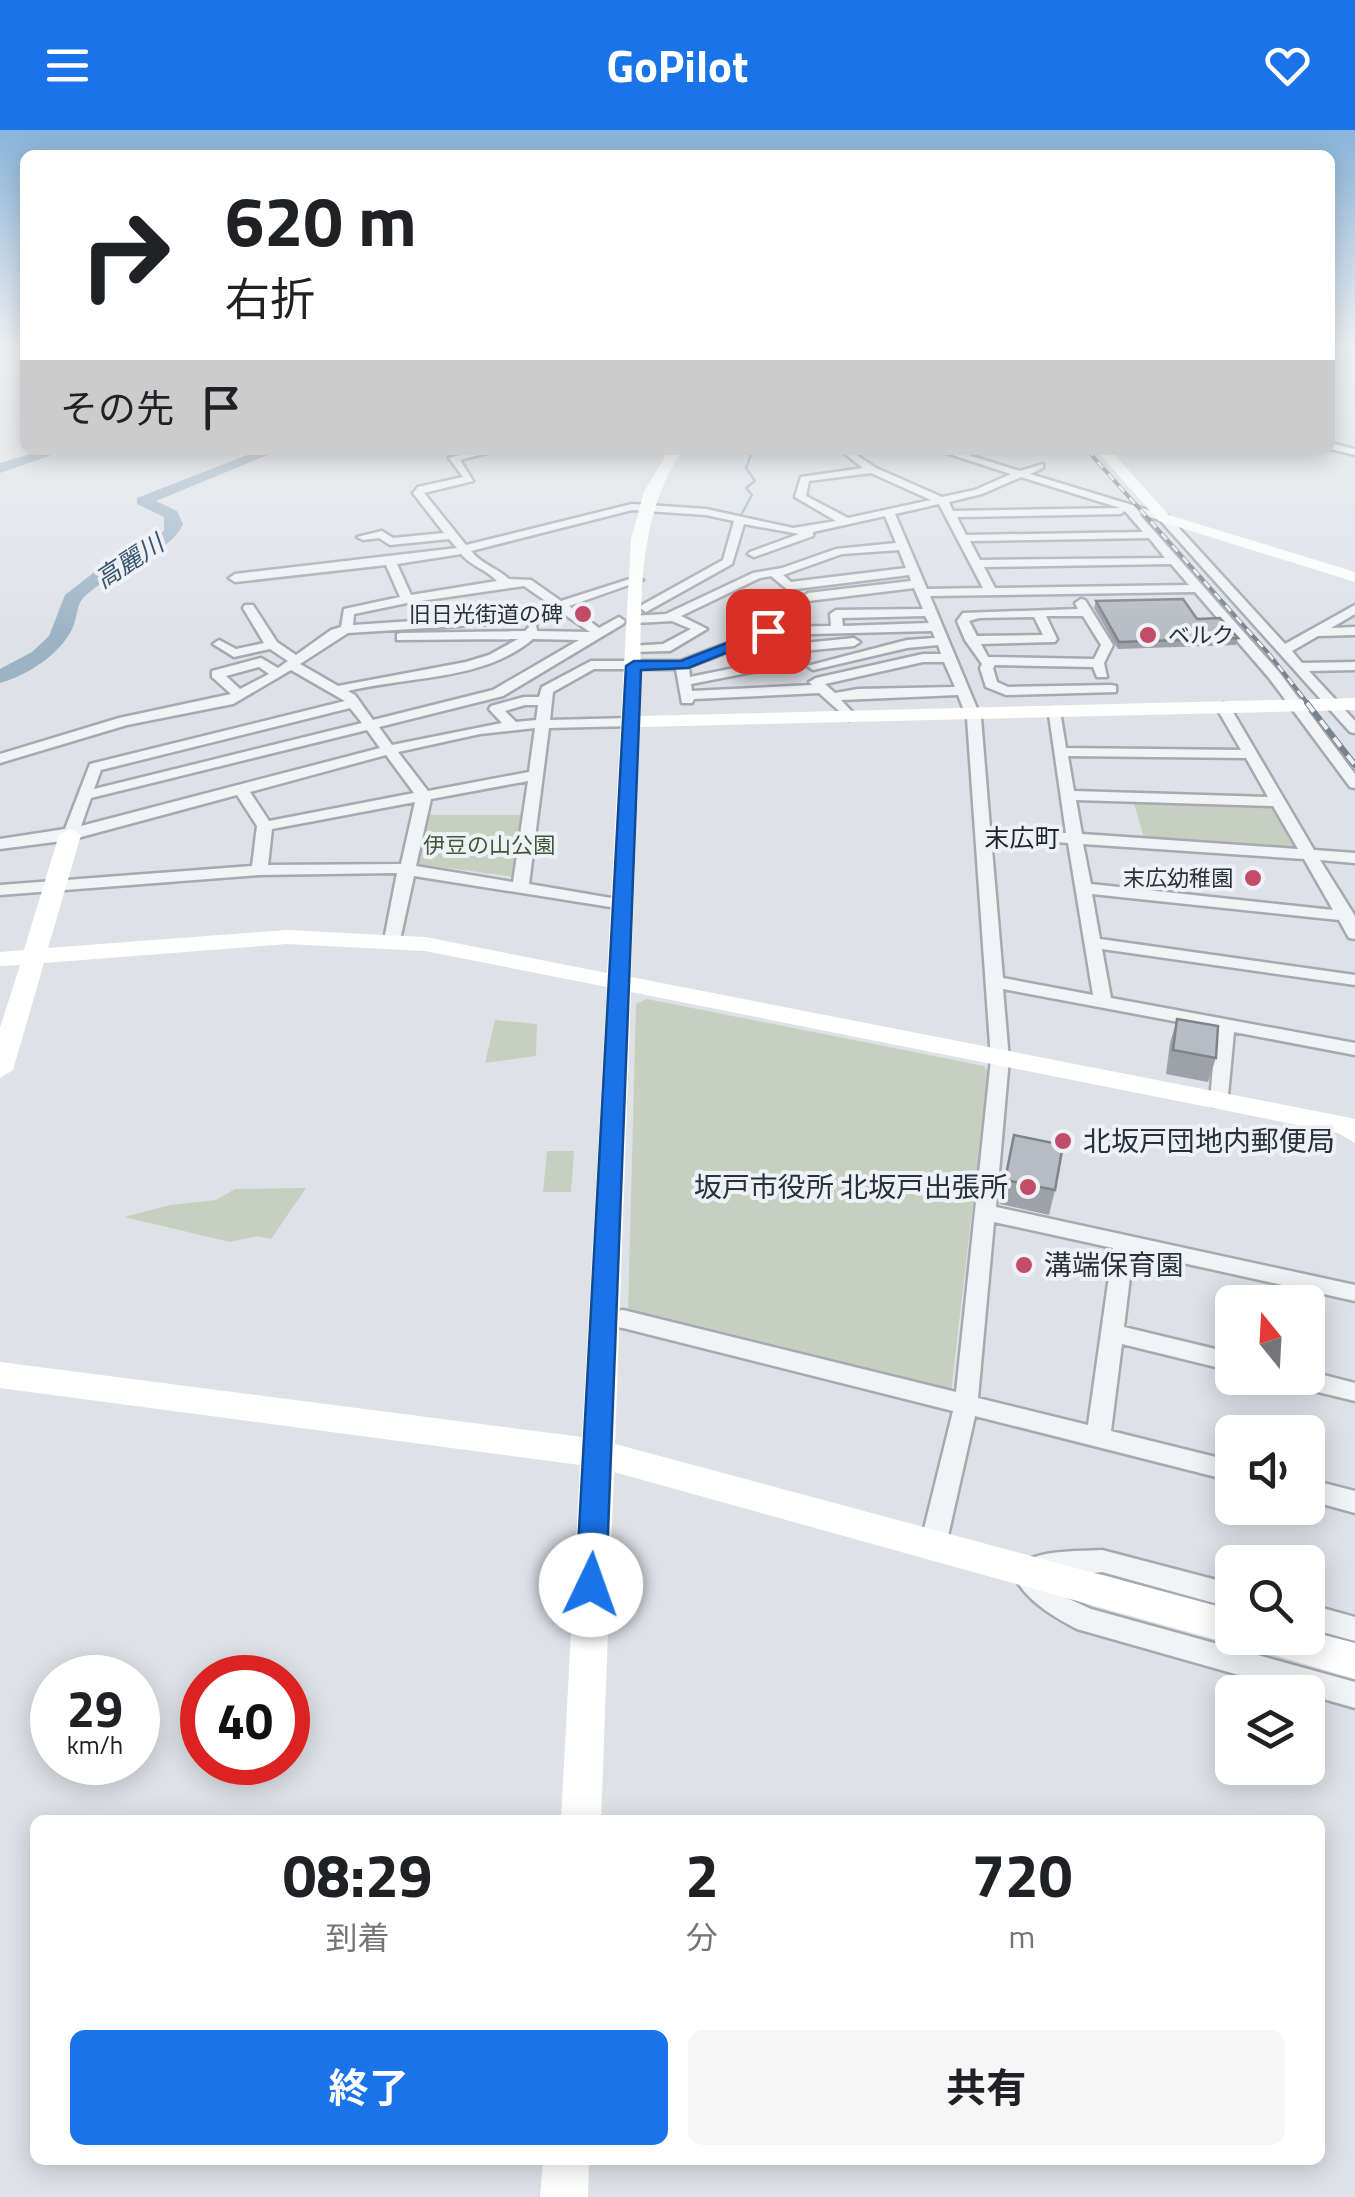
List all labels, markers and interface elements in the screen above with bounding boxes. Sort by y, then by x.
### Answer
text: GoPilot [607,31,748,99]
icon: menu [40,38,95,93]
icon: heart [1260,38,1315,93]
text: 620 m [225,167,417,273]
icon: right [60,190,190,320]
text: 右折 [225,264,315,332]
text: その先 [60,379,174,437]
icon: arrive [194,380,249,435]
water label: 高麗川 [87,523,173,597]
pin [726,589,811,674]
place label: 旧日光街道の碑 [409,597,563,631]
marker: 旧日光街道の碑 [572,603,594,625]
icon: arrive [741,604,796,659]
place label: ベルク [1168,618,1234,652]
marker: ベルク [1137,624,1159,646]
district label: 末広町 [984,819,1060,857]
park label: 伊豆の山公園 [423,828,555,862]
place label: 末広幼稚園 [1123,861,1233,895]
marker: 末広幼稚園 [1242,867,1264,889]
place label: 北坂戸団地内郵便局 [1083,1119,1335,1162]
marker: 北坂戸団地内郵便局 [1052,1130,1074,1152]
place label: 坂戸市役所 北坂戸出張所 [694,1165,1008,1208]
marker: 坂戸市役所 北坂戸出張所 [1017,1176,1039,1198]
place label: 溝端保育園 [1044,1243,1184,1286]
marker: 溝端保育園 [1013,1254,1035,1276]
north arrow [1215,1285,1325,1395]
map controls [1215,1285,1325,1785]
button: sound [1215,1415,1325,1525]
position arrow [539,1533,643,1637]
button: search [1215,1545,1325,1655]
speed limit sign: 40 [180,1655,310,1785]
text: 29 [67,1670,123,1746]
button: layers [1215,1675,1325,1785]
text: km/h [67,1726,123,1764]
text: 08:29 [283,1829,432,1920]
text: 2 [685,1829,719,1920]
text: 720 [971,1829,1072,1920]
text: m [1009,1912,1035,1960]
text: 到着 [326,1913,390,1961]
text: 分 [686,1913,718,1961]
button: 終了 [70,2030,668,2145]
button: 共有 [688,2030,1285,2145]

